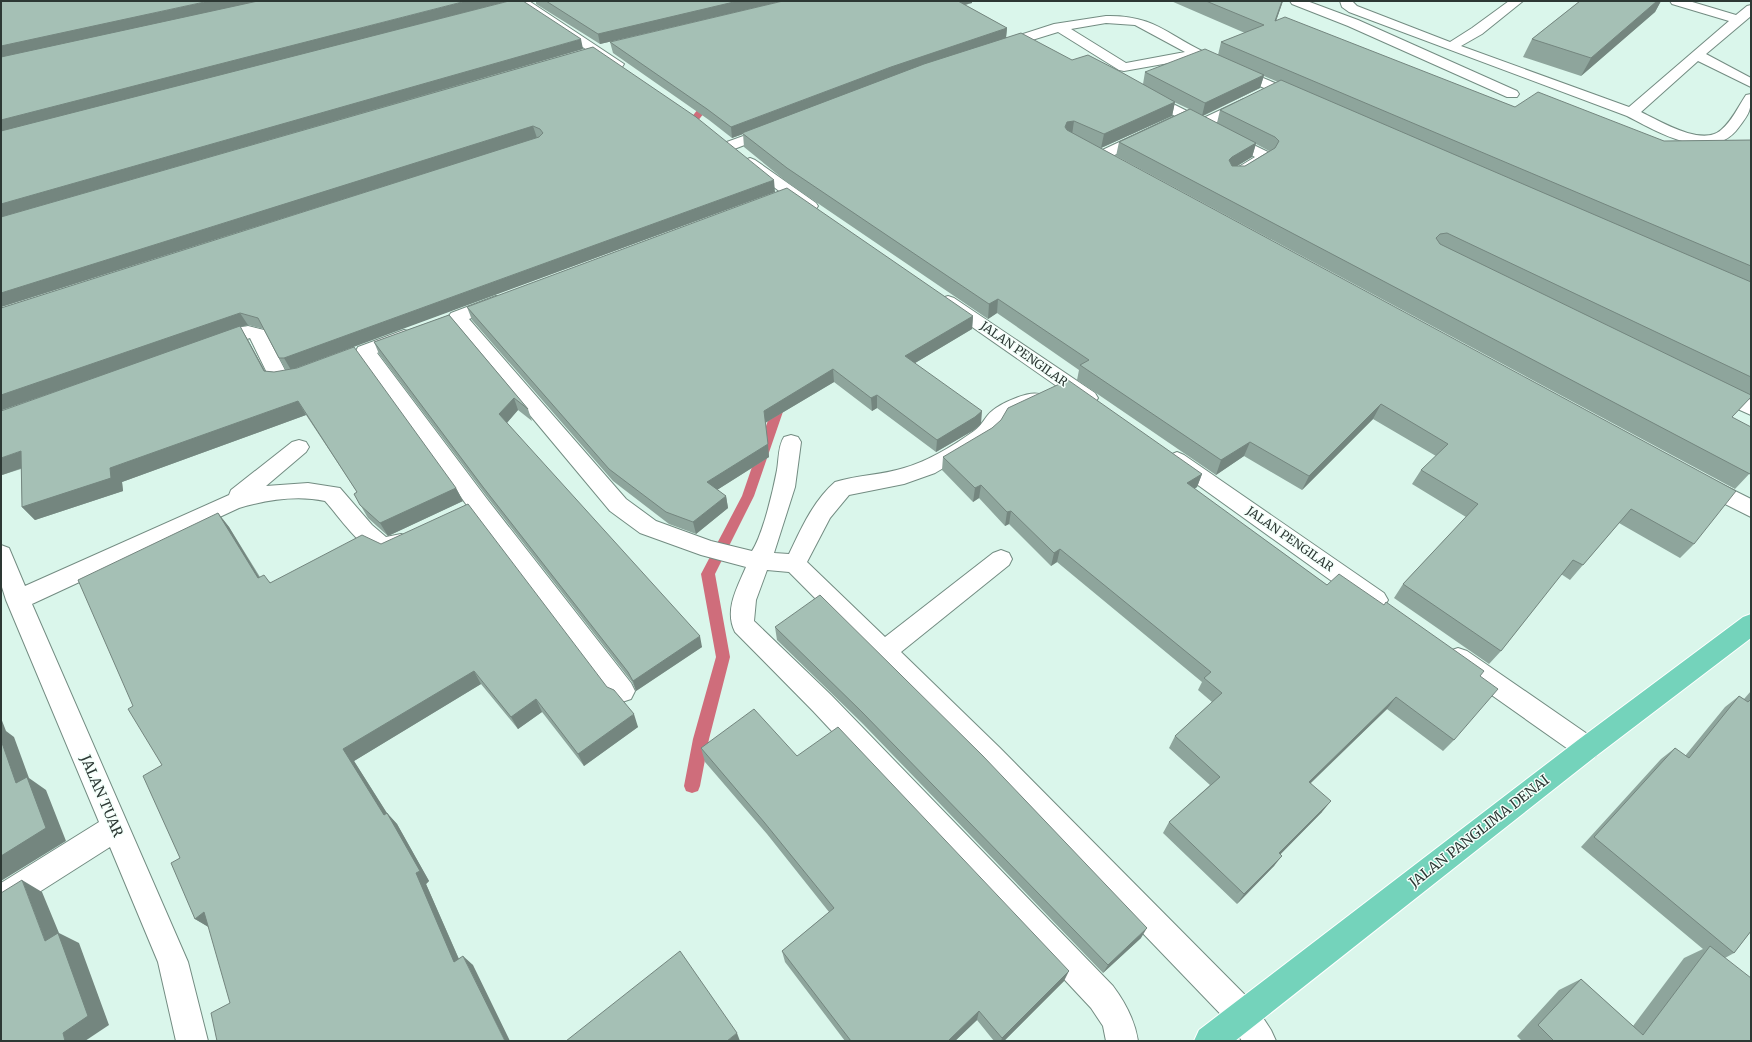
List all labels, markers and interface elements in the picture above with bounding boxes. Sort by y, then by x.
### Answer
street label: JALAN PENGILAR [977,317,1071,390]
street label: JALAN PENGILAR [1243,502,1337,575]
street label: JALAN TUAR [76,751,127,840]
street label: JALAN PANGLIMA DENAI [1405,771,1553,892]

